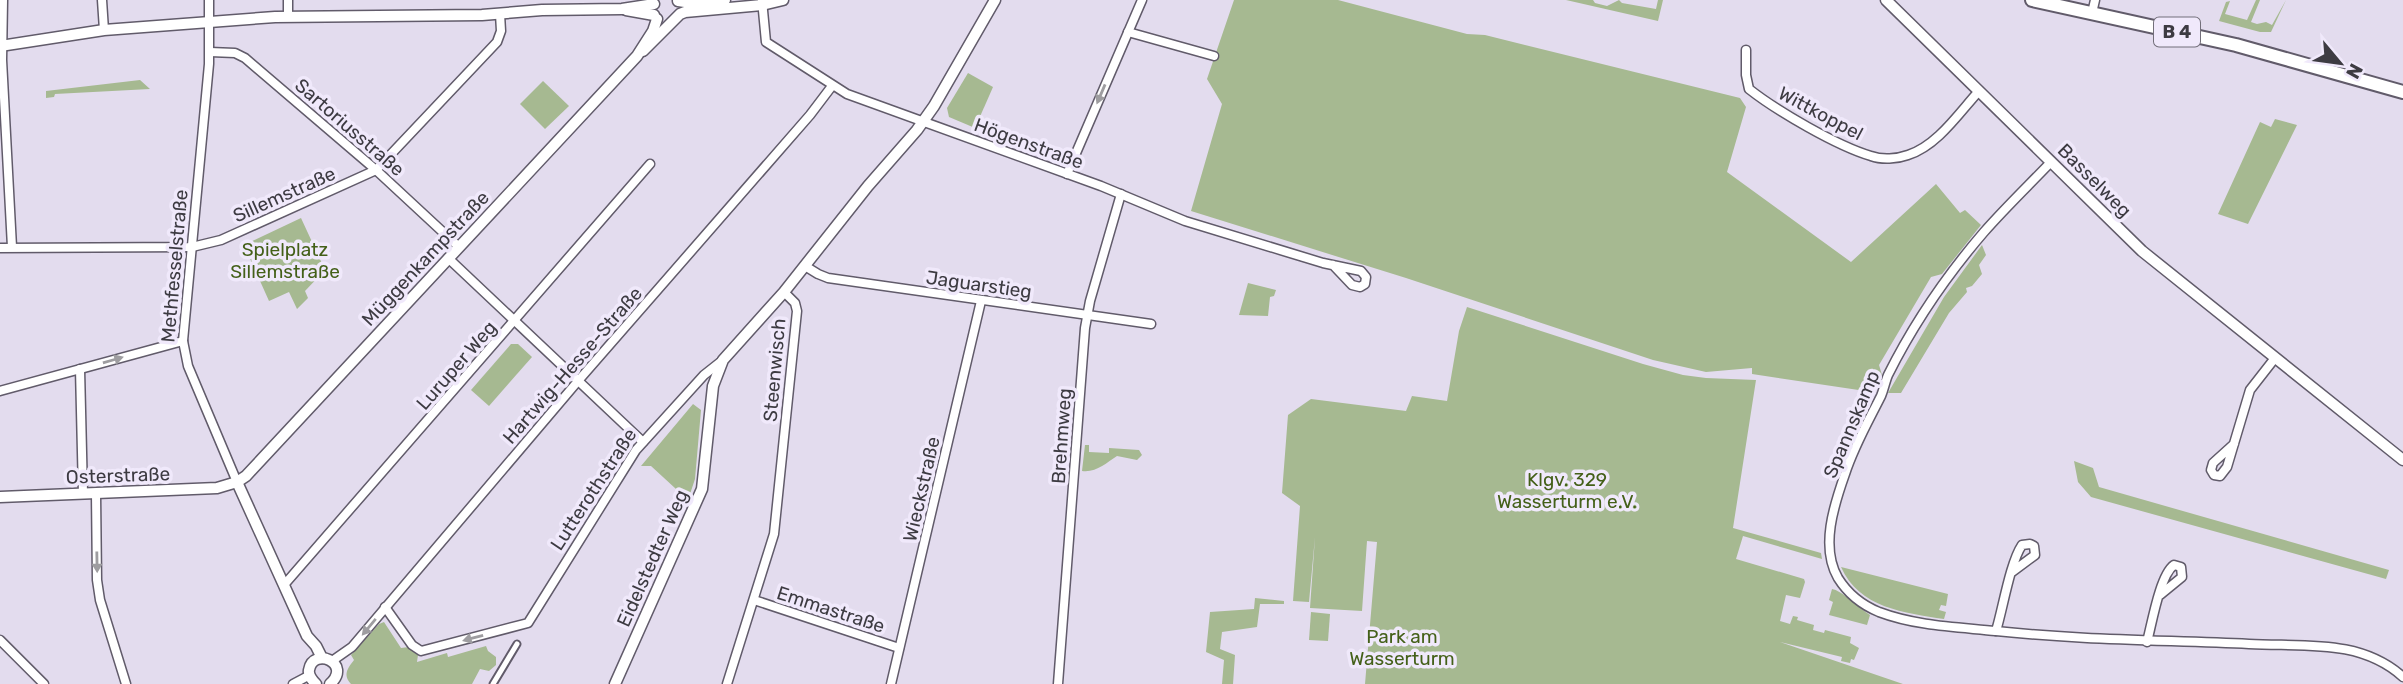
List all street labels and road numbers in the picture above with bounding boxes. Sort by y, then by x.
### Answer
road number: B 4 [2154,17,2200,46]
street label: Sartoriusstraße [290,74,409,181]
street label: Wittkoppel [1774,81,1867,145]
street label: Högenstraße [971,113,1087,174]
street label: Basselweg [2053,139,2136,222]
street label: Sillemstraße [229,162,339,227]
street label: Müggenkampstraße [357,186,494,331]
street label: Methfesselstraße [156,189,193,343]
street label: Jaguarstieg [925,266,1033,303]
street label: Hartwig-Hesse-Straße [498,282,647,449]
street label: Luruper Weg [411,316,501,415]
street label: Steenwisch [759,317,790,423]
street label: Spannskamp [1818,367,1884,481]
street label: Brehmweg [1047,388,1076,485]
street label: Lutterothstraße [545,424,641,555]
street label: Wieckstraße [898,434,945,544]
street label: Osterstraße [65,462,171,489]
street label: Eidelstedter Weg [612,486,693,630]
street label: Emmastraße [774,581,888,638]

